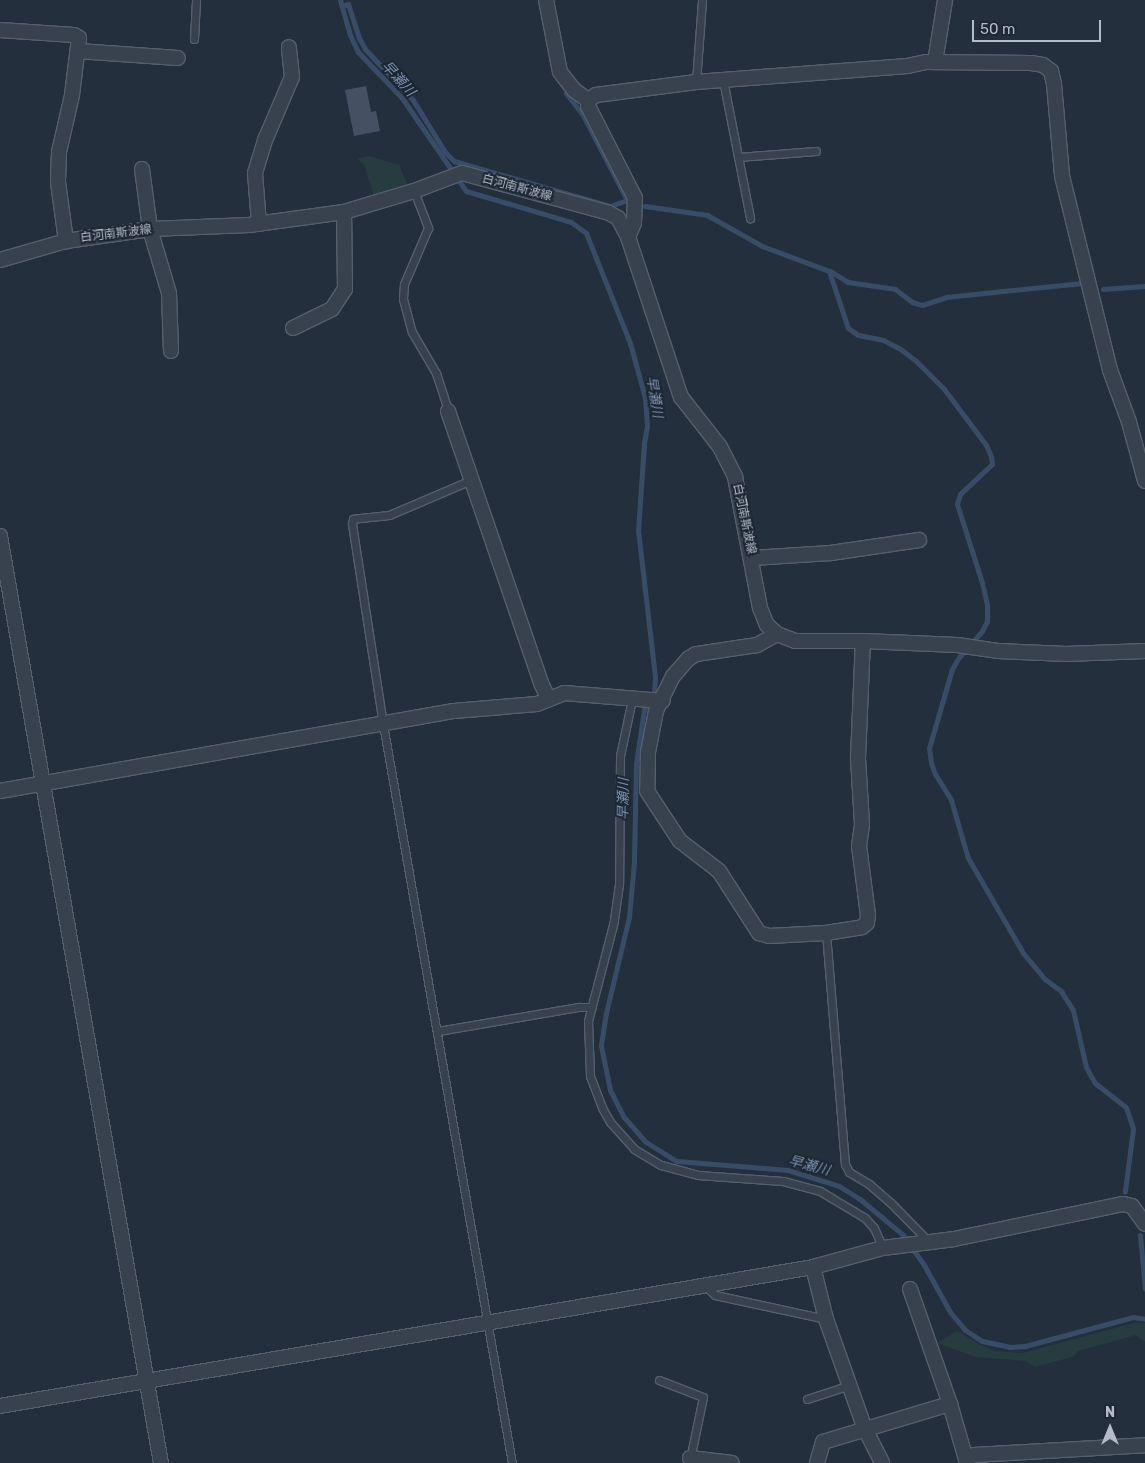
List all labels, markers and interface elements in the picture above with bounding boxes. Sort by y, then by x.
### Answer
scale bar [975,10,1104,42]
text: 50 m [980,20,1015,38]
water label: 早瀬川 [378,58,418,100]
street label: 白河南斯波線 [480,172,554,204]
street label: 白河南斯波線 [79,222,153,246]
water label: 早瀬川 [642,375,666,419]
street label: 白河南斯波線 [729,482,759,556]
water label: 早瀬川 [615,778,633,820]
water label: 早瀬川 [787,1152,831,1180]
north arrow [1085,1403,1135,1453]
text: N [1105,1404,1115,1421]

